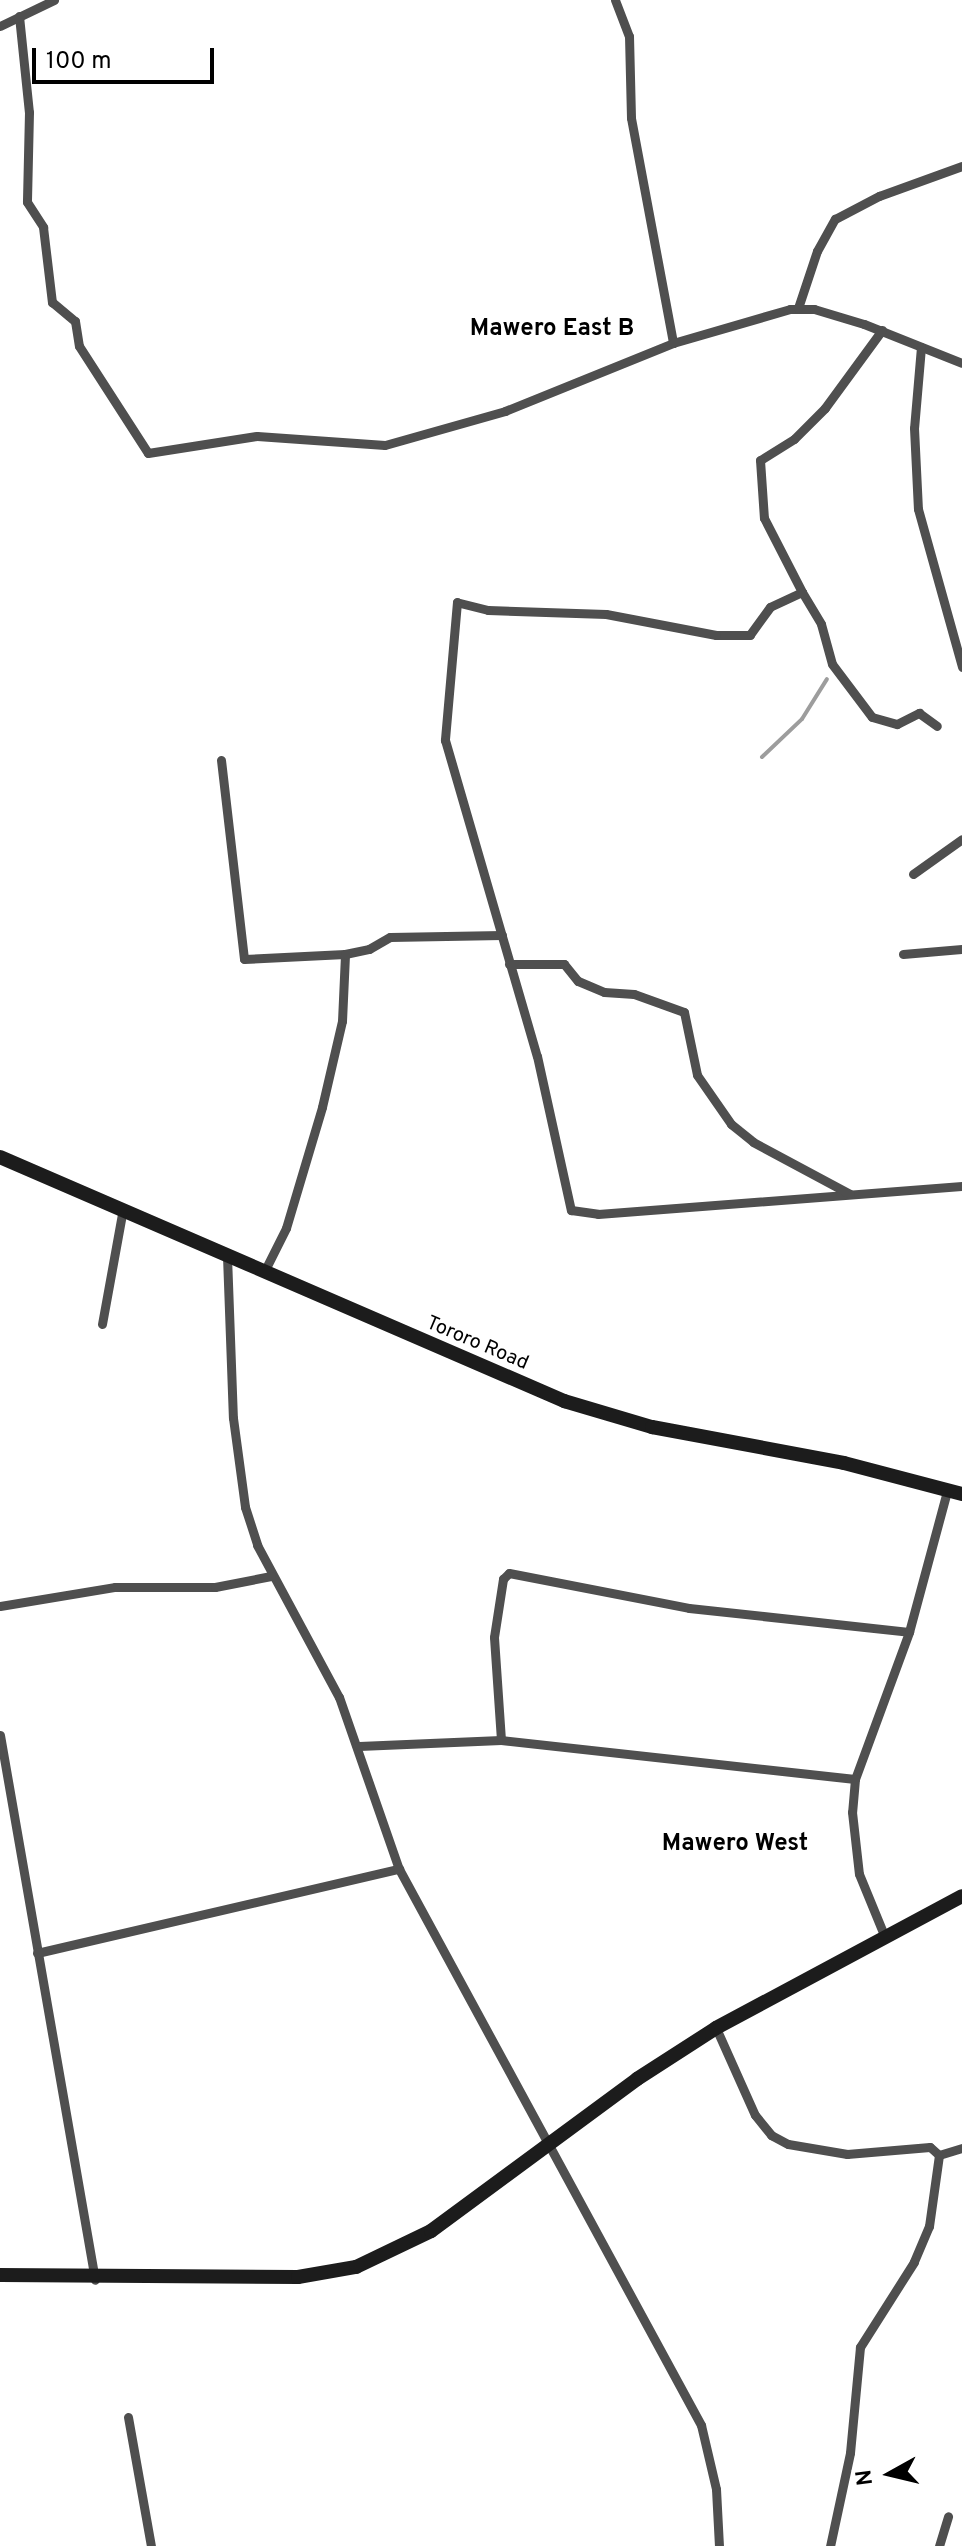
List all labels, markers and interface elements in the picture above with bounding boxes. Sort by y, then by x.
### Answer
scale bar [36,32,218,82]
text: 100 m [46,47,112,77]
district label: Mawero East B [470,316,634,344]
street label: Tororo Road [422,1312,532,1376]
district label: Mawero West [662,1831,808,1859]
north arrow [850,2434,930,2514]
text: N [851,2468,880,2487]

